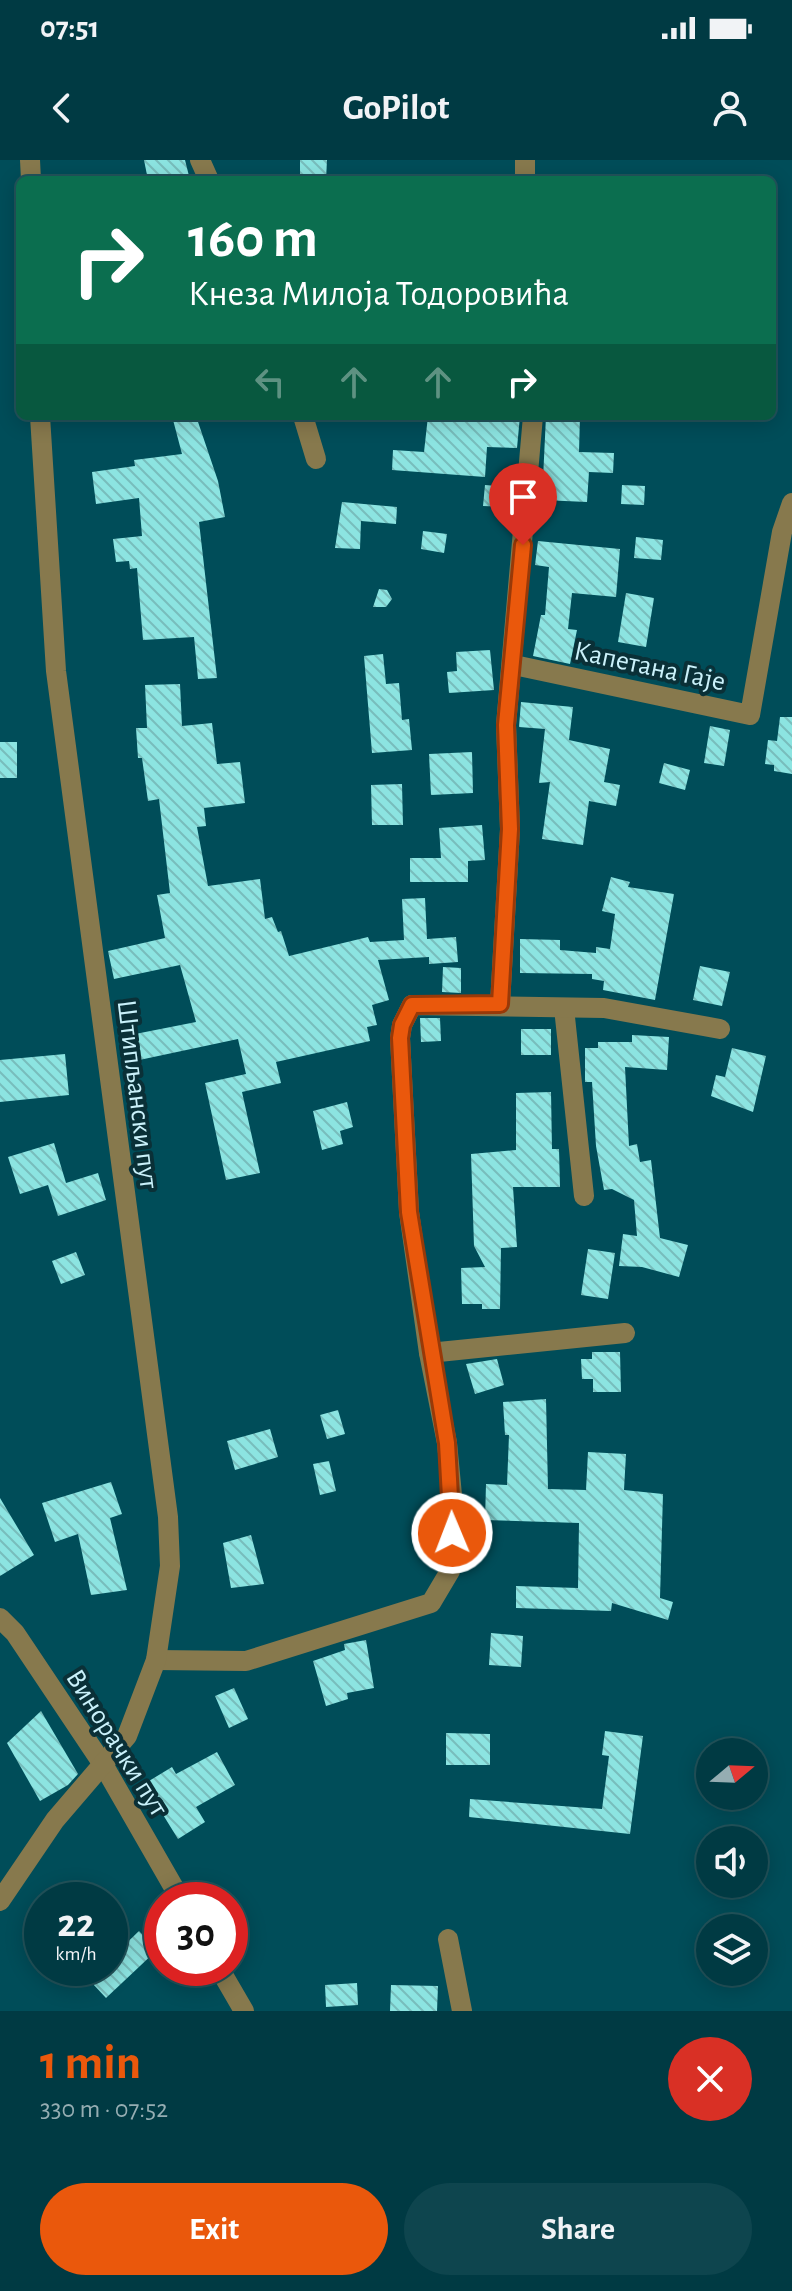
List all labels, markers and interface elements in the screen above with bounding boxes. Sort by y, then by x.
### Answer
text: 07:51 [40,13,99,43]
icon: back [40,86,84,130]
icon: person [708,86,752,130]
text: GoPilot [343,90,449,126]
icon: right [56,208,160,312]
text: 160 m [188,211,318,267]
text: Кнеза Милоја Тодоровића [188,276,569,312]
icon: left [248,360,292,404]
icon: ahead [332,360,376,404]
icon: ahead [416,360,460,404]
icon: right [500,360,544,404]
pin [489,463,557,545]
icon: arrive [501,475,545,519]
street label: Капетана Гаје [571,637,728,697]
street label: Штипљански пут [112,998,163,1191]
position arrow [410,1491,494,1575]
street label: Винорачки пут [60,1665,173,1822]
north arrow [696,1738,768,1810]
map controls [696,1738,768,1986]
button: sound [696,1826,768,1898]
speed limit sign: 30 [144,1882,248,1986]
text: 22 [57,1904,95,1944]
button: layers [696,1914,768,1986]
text: km/h [55,1944,97,1964]
button: close [668,2037,752,2121]
text: 1 min [40,2040,141,2088]
text: 330 m · 07:52 [40,2096,168,2122]
button: Exit [40,2183,388,2275]
button: Share [404,2183,752,2275]

